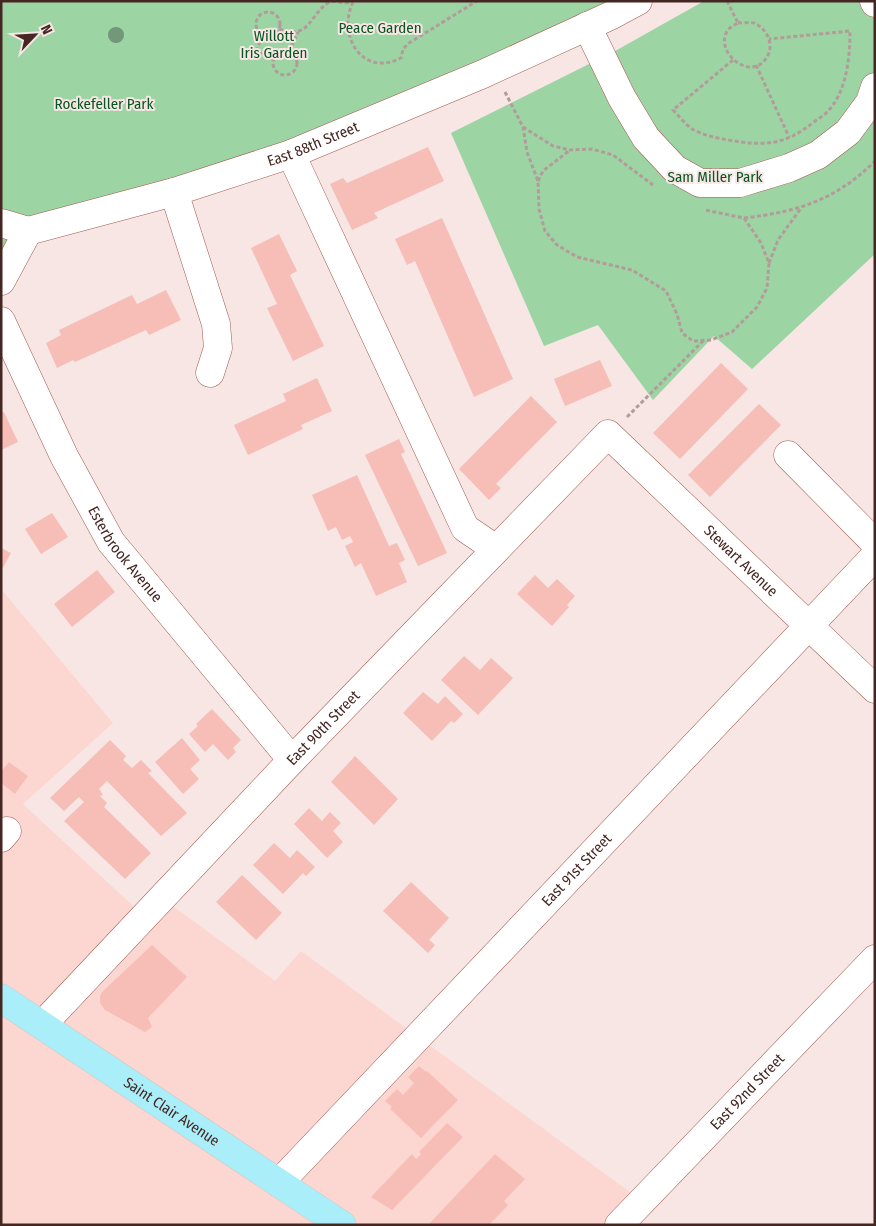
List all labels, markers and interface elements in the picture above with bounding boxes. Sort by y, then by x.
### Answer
north arrow [10,10,60,60]
park label: Peace Garden [338,19,422,37]
text: N [37,22,56,37]
park label: Willott Iris Garden [241,27,308,62]
park label: Rockefeller Park [54,95,154,113]
street label: East 88th Street [265,118,362,170]
park label: Sam Miller Park [668,168,762,186]
street label: Esterbrook Avenue [84,503,166,606]
street label: Stewart Avenue [700,521,782,600]
street label: East 90th Street [283,687,364,769]
street label: East 91st Street [538,830,615,910]
street label: East 92nd Street [706,1050,788,1134]
street label: Saint Clair Avenue [120,1073,223,1150]

